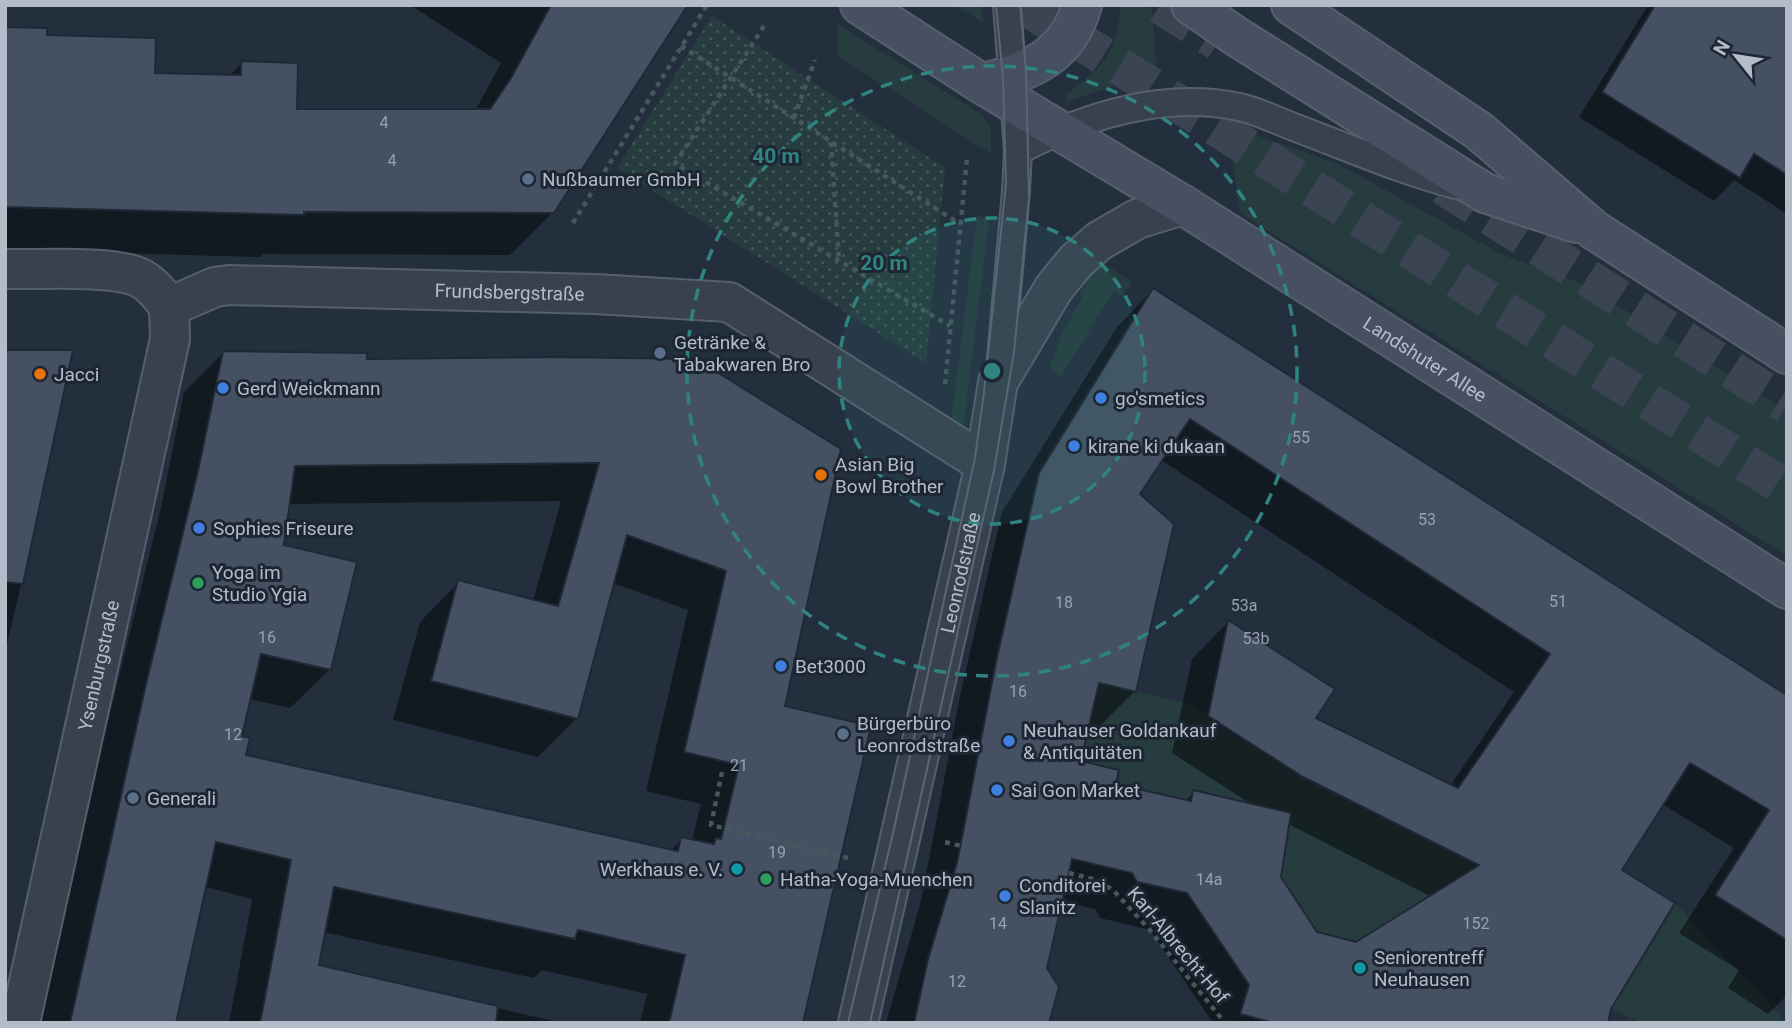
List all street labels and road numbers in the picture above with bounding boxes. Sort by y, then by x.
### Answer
street label: Frundsbergstraße [434,279,585,305]
street label: Landshuter Allee [1359,311,1491,407]
street label: Leonrodstraße [935,510,985,635]
street label: Ysenburgstraße [73,598,124,733]
street label: Karl-Albrecht-Hof [1122,882,1234,1008]

